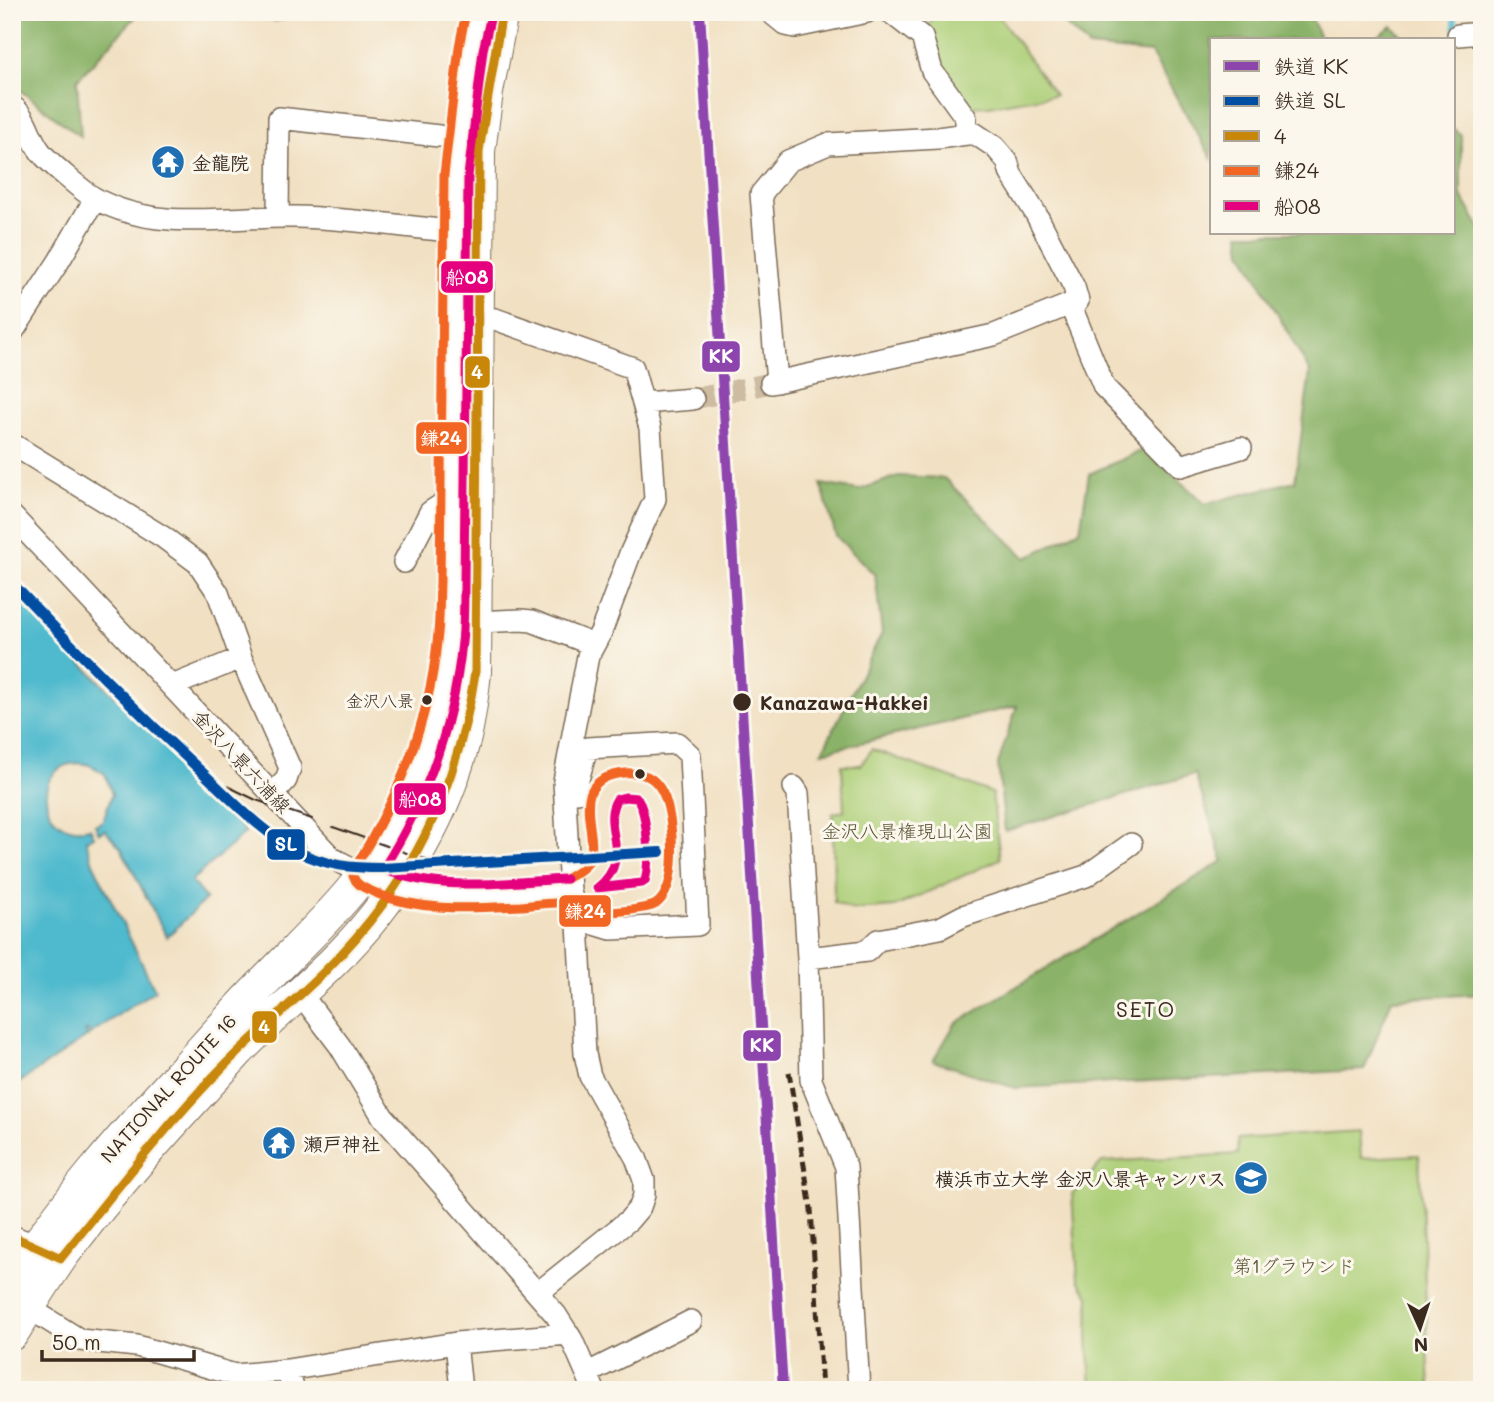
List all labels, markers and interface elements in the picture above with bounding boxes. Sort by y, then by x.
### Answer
legend [1210,38,1456,234]
text: 鉄道 KK [1274,52,1348,79]
text: 鉄道 SL [1274,86,1346,113]
text: 4 [1274,122,1287,149]
temple icon: 金龍院 [149,143,187,181]
place label: 金龍院 [192,150,249,175]
text: 鎌24 [1274,156,1320,183]
text: 船08 [1274,192,1321,219]
line badge: 船08 [440,260,494,294]
text: 船08 [446,264,489,289]
line badge: KK [701,340,741,373]
text: KK [708,343,734,368]
line badge: 4 [464,355,491,389]
text: 4 [471,359,483,384]
line badge: 鎌24 [415,421,468,455]
text: 鎌24 [420,425,462,450]
place label: 金沢八景 [346,689,414,711]
place label: Kanazawa-Hakkei [760,690,929,715]
marker: Kanazawa-Hakkei [731,691,753,713]
marker: 金沢八景 [420,693,434,707]
street label: 金沢八景六浦線 [187,704,297,818]
unlabelled marker [633,767,647,781]
line badge: 船08 [393,782,447,816]
text: 船08 [399,786,442,811]
park label: 金沢八景権現山公園 [821,818,993,843]
line badge: SL [266,828,306,861]
text: SL [275,831,297,856]
line badge: 鎌24 [558,894,612,928]
text: 鎌24 [564,898,606,923]
district label: SETO [1116,995,1176,1022]
street label: NATIONAL ROUTE 16 [95,1008,241,1168]
line badge: 4 [251,1010,278,1044]
text: 4 [258,1014,270,1039]
line badge: KK [742,1029,782,1062]
text: KK [749,1032,775,1057]
temple icon: 瀬戸神社 [260,1124,298,1162]
place label: 瀬戸神社 [304,1131,380,1156]
school or university icon: 横浜市立大学 金沢八景キャンパス [1232,1159,1270,1197]
place label: 横浜市立大学 金沢八景キャンパス [935,1166,1226,1191]
park label: 第1グラウンド [1233,1253,1355,1278]
north arrow [1386,1294,1456,1364]
scale bar [42,1318,194,1362]
text: 50 m [52,1328,101,1355]
text: N [1413,1333,1429,1358]

